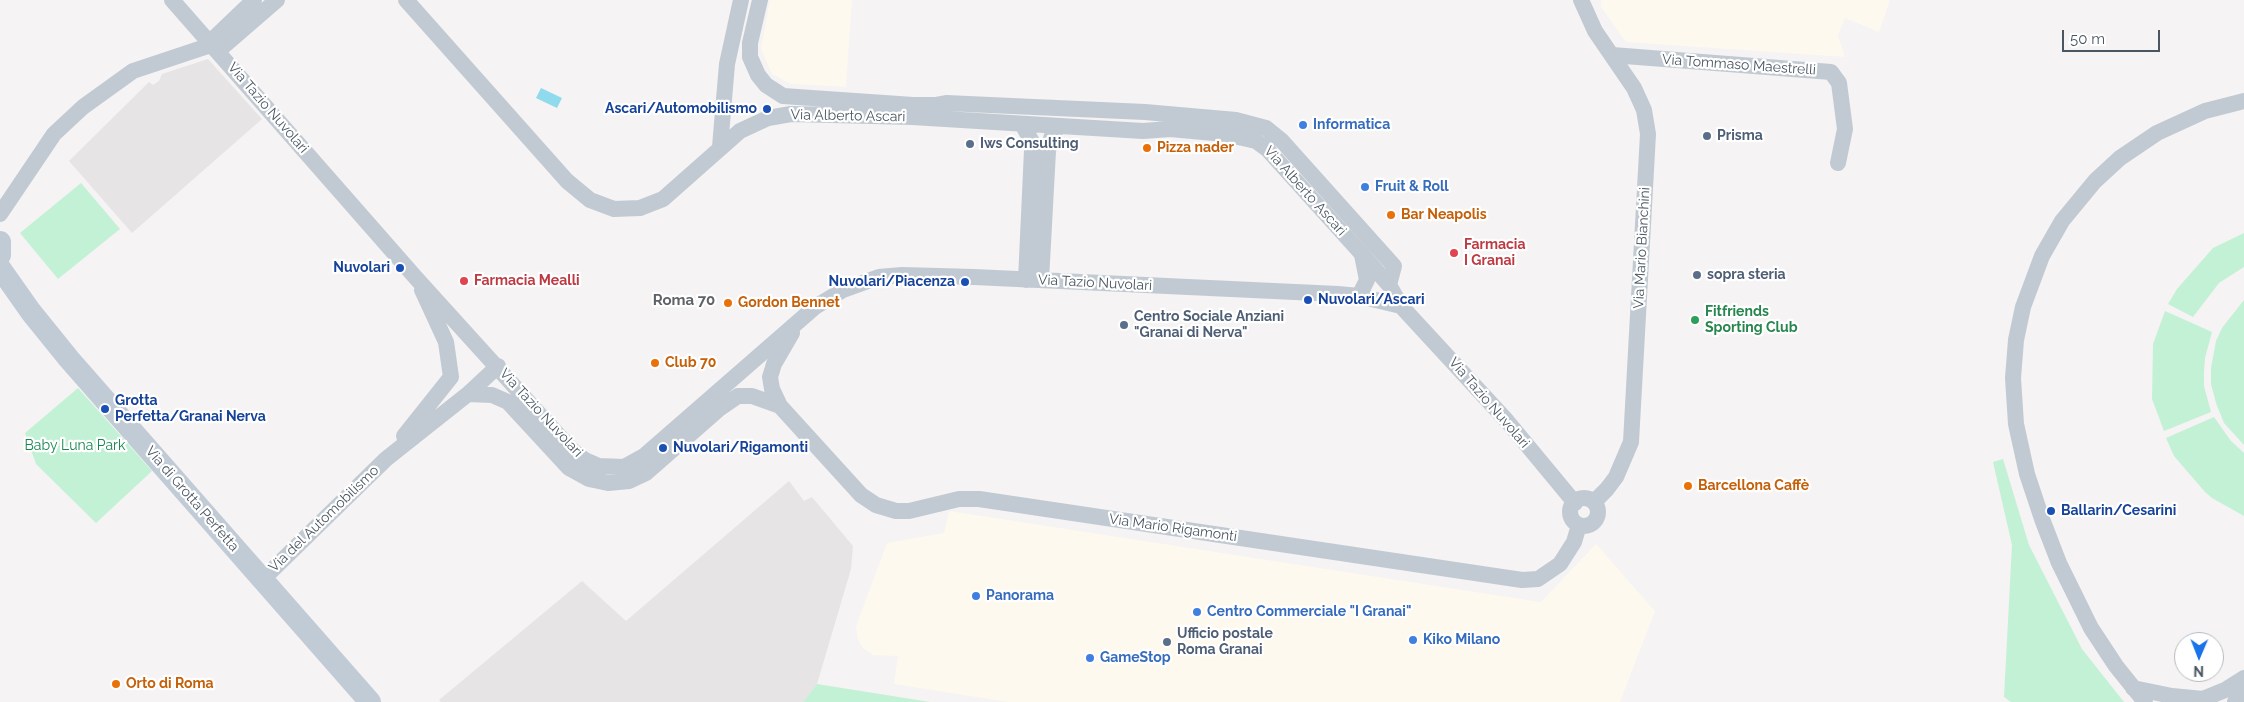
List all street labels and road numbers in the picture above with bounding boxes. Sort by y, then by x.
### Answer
street label: Via Tommaso Maestrelli [1662,51,1816,79]
street label: Via Tazio Nuvolari [224,59,312,157]
street label: Via Alberto Ascari [791,107,905,125]
street label: Via Alberto Ascari [1260,143,1350,239]
street label: Via Mario Bianchini [1630,187,1654,309]
street label: Via Tazio Nuvolari [1037,272,1153,294]
street label: Via Tazio Nuvolari [1445,354,1533,452]
street label: Via Tazio Nuvolari [496,365,586,461]
street label: Via di Grotta Perfetta [142,443,242,555]
street label: Via del Automobilismo [266,462,382,576]
street label: Via Mario Rigamonti [1108,511,1238,545]

